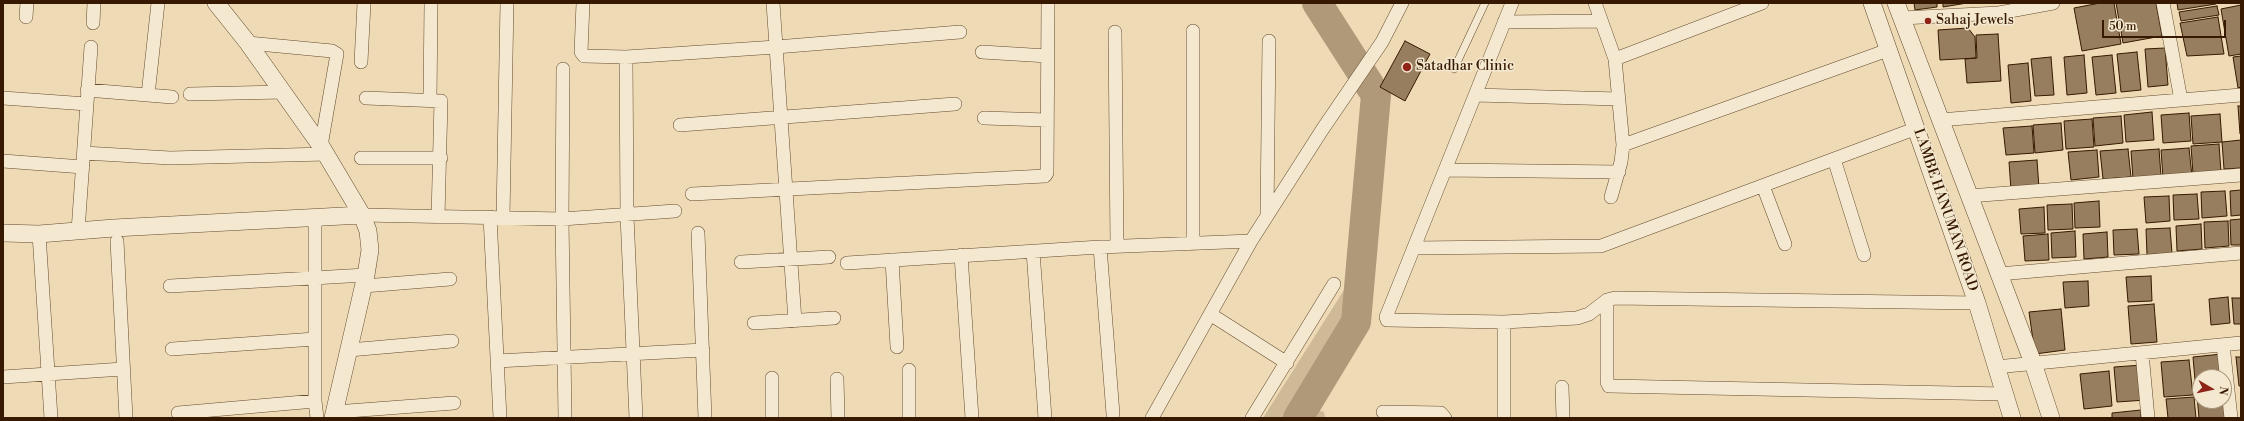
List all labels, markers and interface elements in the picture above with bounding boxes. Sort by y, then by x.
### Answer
scale bar [2104,12,2228,38]
place label: Sahaj Jewels [1936,13,2014,29]
marker: Sahaj Jewels [1923,16,1933,26]
text: 50 m [2109,19,2137,34]
place label: Satadhar Clinic [1416,59,1514,75]
marker: Satadhar Clinic [1401,61,1413,73]
street label: LAMBE HANUMAN ROAD [1909,126,1981,294]
north arrow [2192,369,2232,409]
text: N [2215,385,2230,396]

